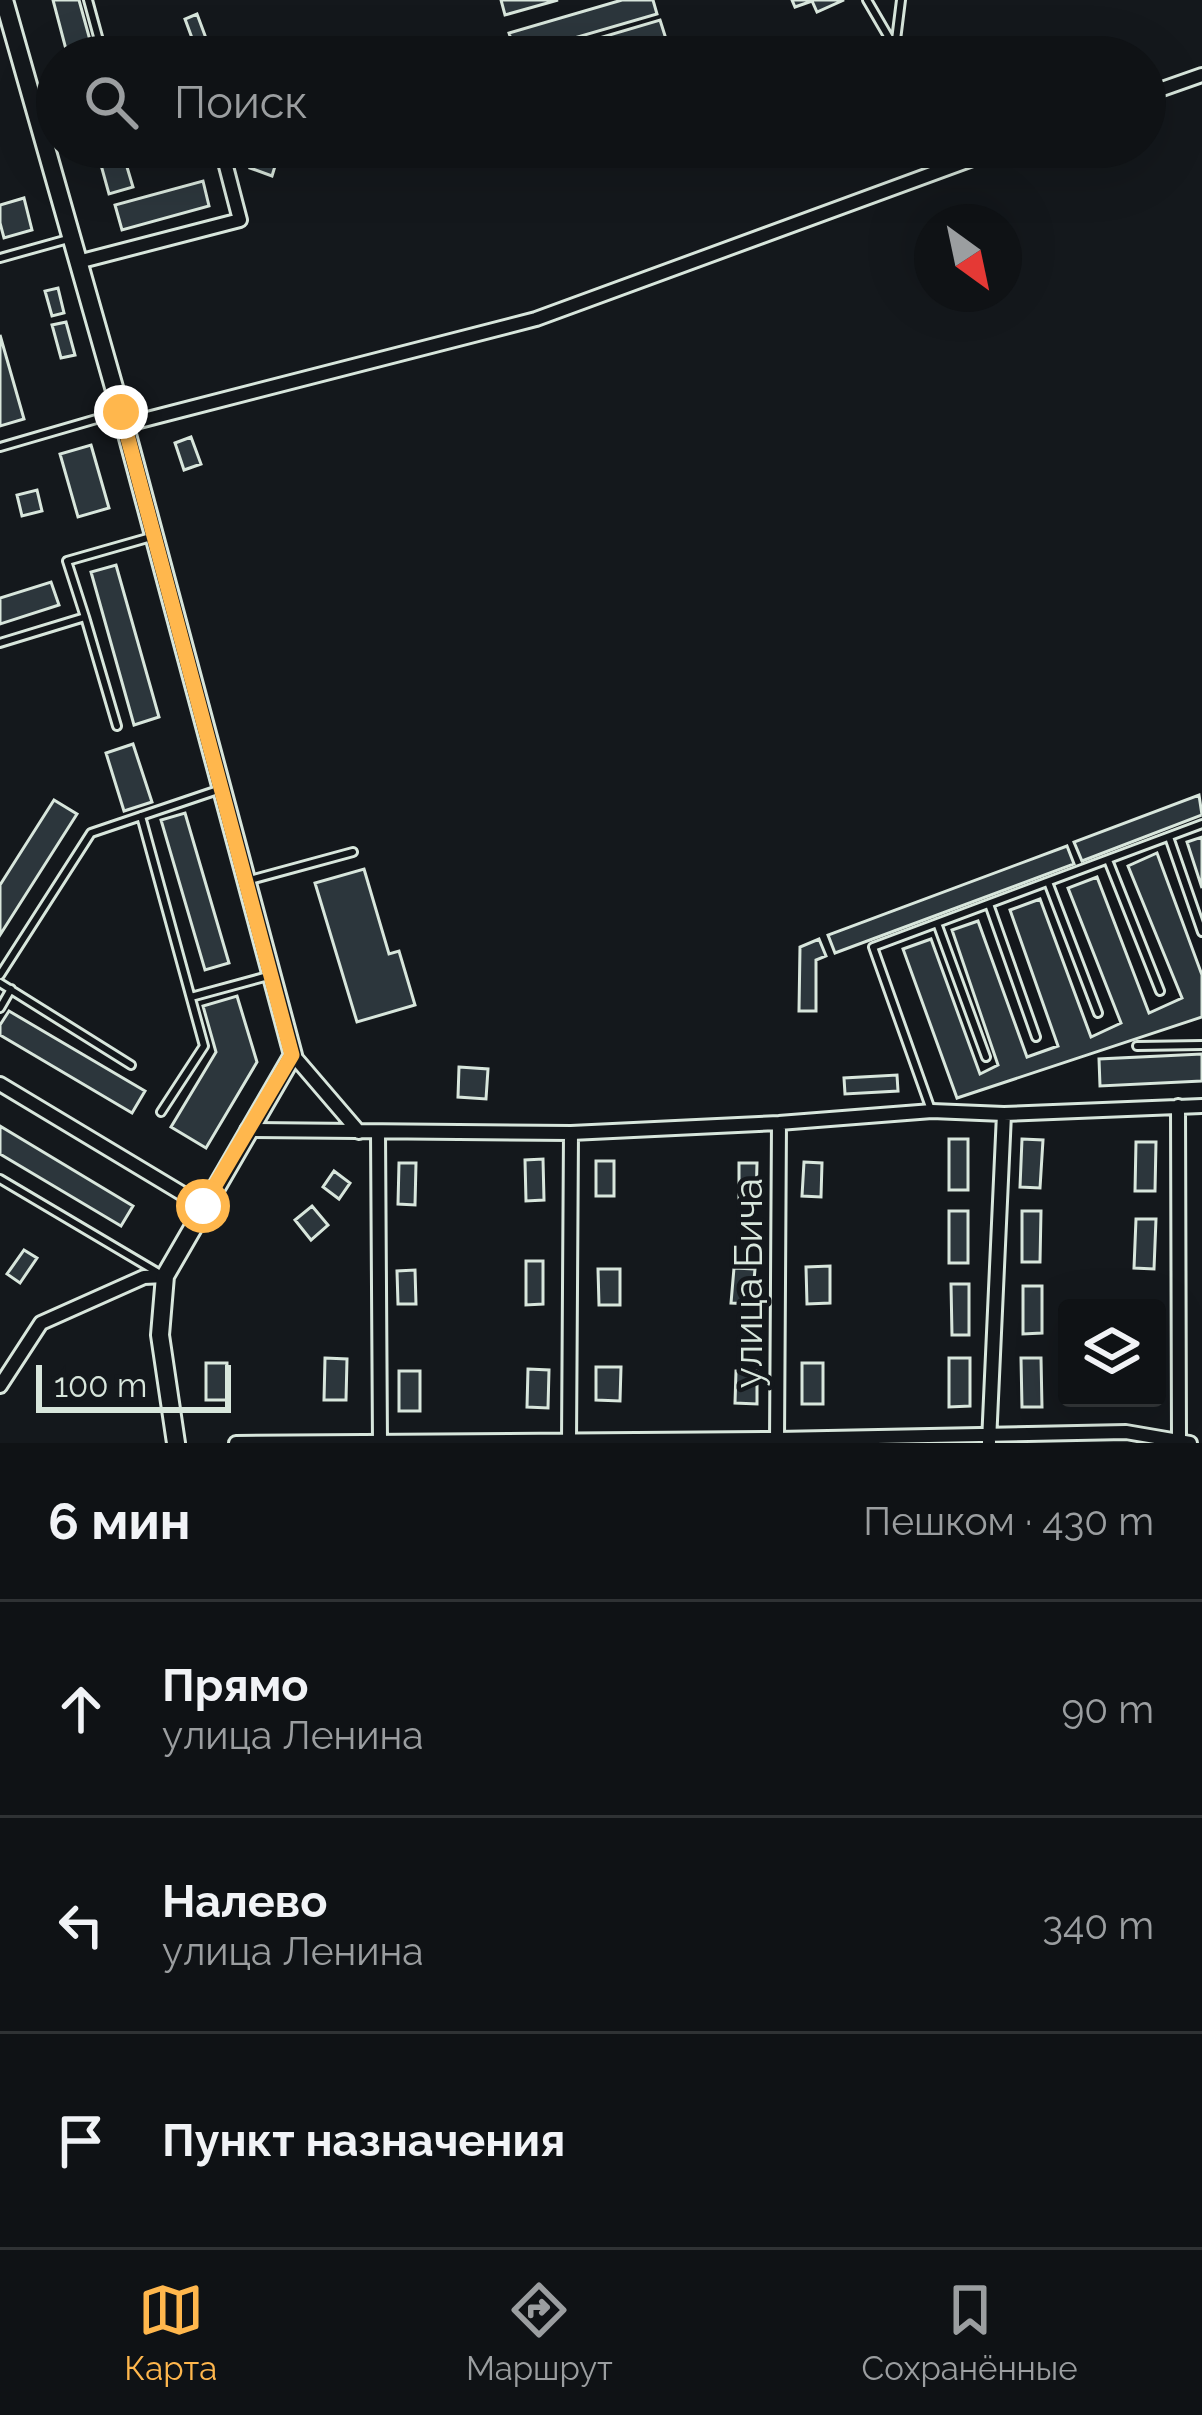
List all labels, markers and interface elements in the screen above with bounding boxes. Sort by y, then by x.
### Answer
search box [36,36,1166,168]
icon: search [78,69,144,135]
text: Поиск [174,76,308,129]
north arrow [914,204,1022,312]
route end [94,385,148,439]
street label: улица Бича [725,1178,771,1388]
route start [176,1179,230,1233]
map controls [1058,1299,1166,1407]
button: layers [1058,1299,1166,1407]
scale bar [36,1359,231,1412]
text: 100 m [54,1366,147,1405]
text: 6 мин [48,1491,190,1551]
text: Пешком · 430 m [863,1498,1154,1544]
text: Прямо [162,1659,309,1712]
icon: ahead [48,1676,114,1742]
text: 90 m [1061,1686,1154,1732]
text: улица Ленина [162,1712,423,1758]
text: Налево [162,1875,328,1928]
icon: left [48,1892,114,1958]
text: 340 m [1042,1902,1154,1948]
text: улица Ленина [162,1928,423,1974]
icon: arrive [48,2108,114,2174]
text: Пункт назначения [162,2114,565,2167]
tab: Карта [124,2277,217,2388]
tab: Маршрут [466,2277,613,2388]
tab: Сохранённые [862,2277,1078,2388]

